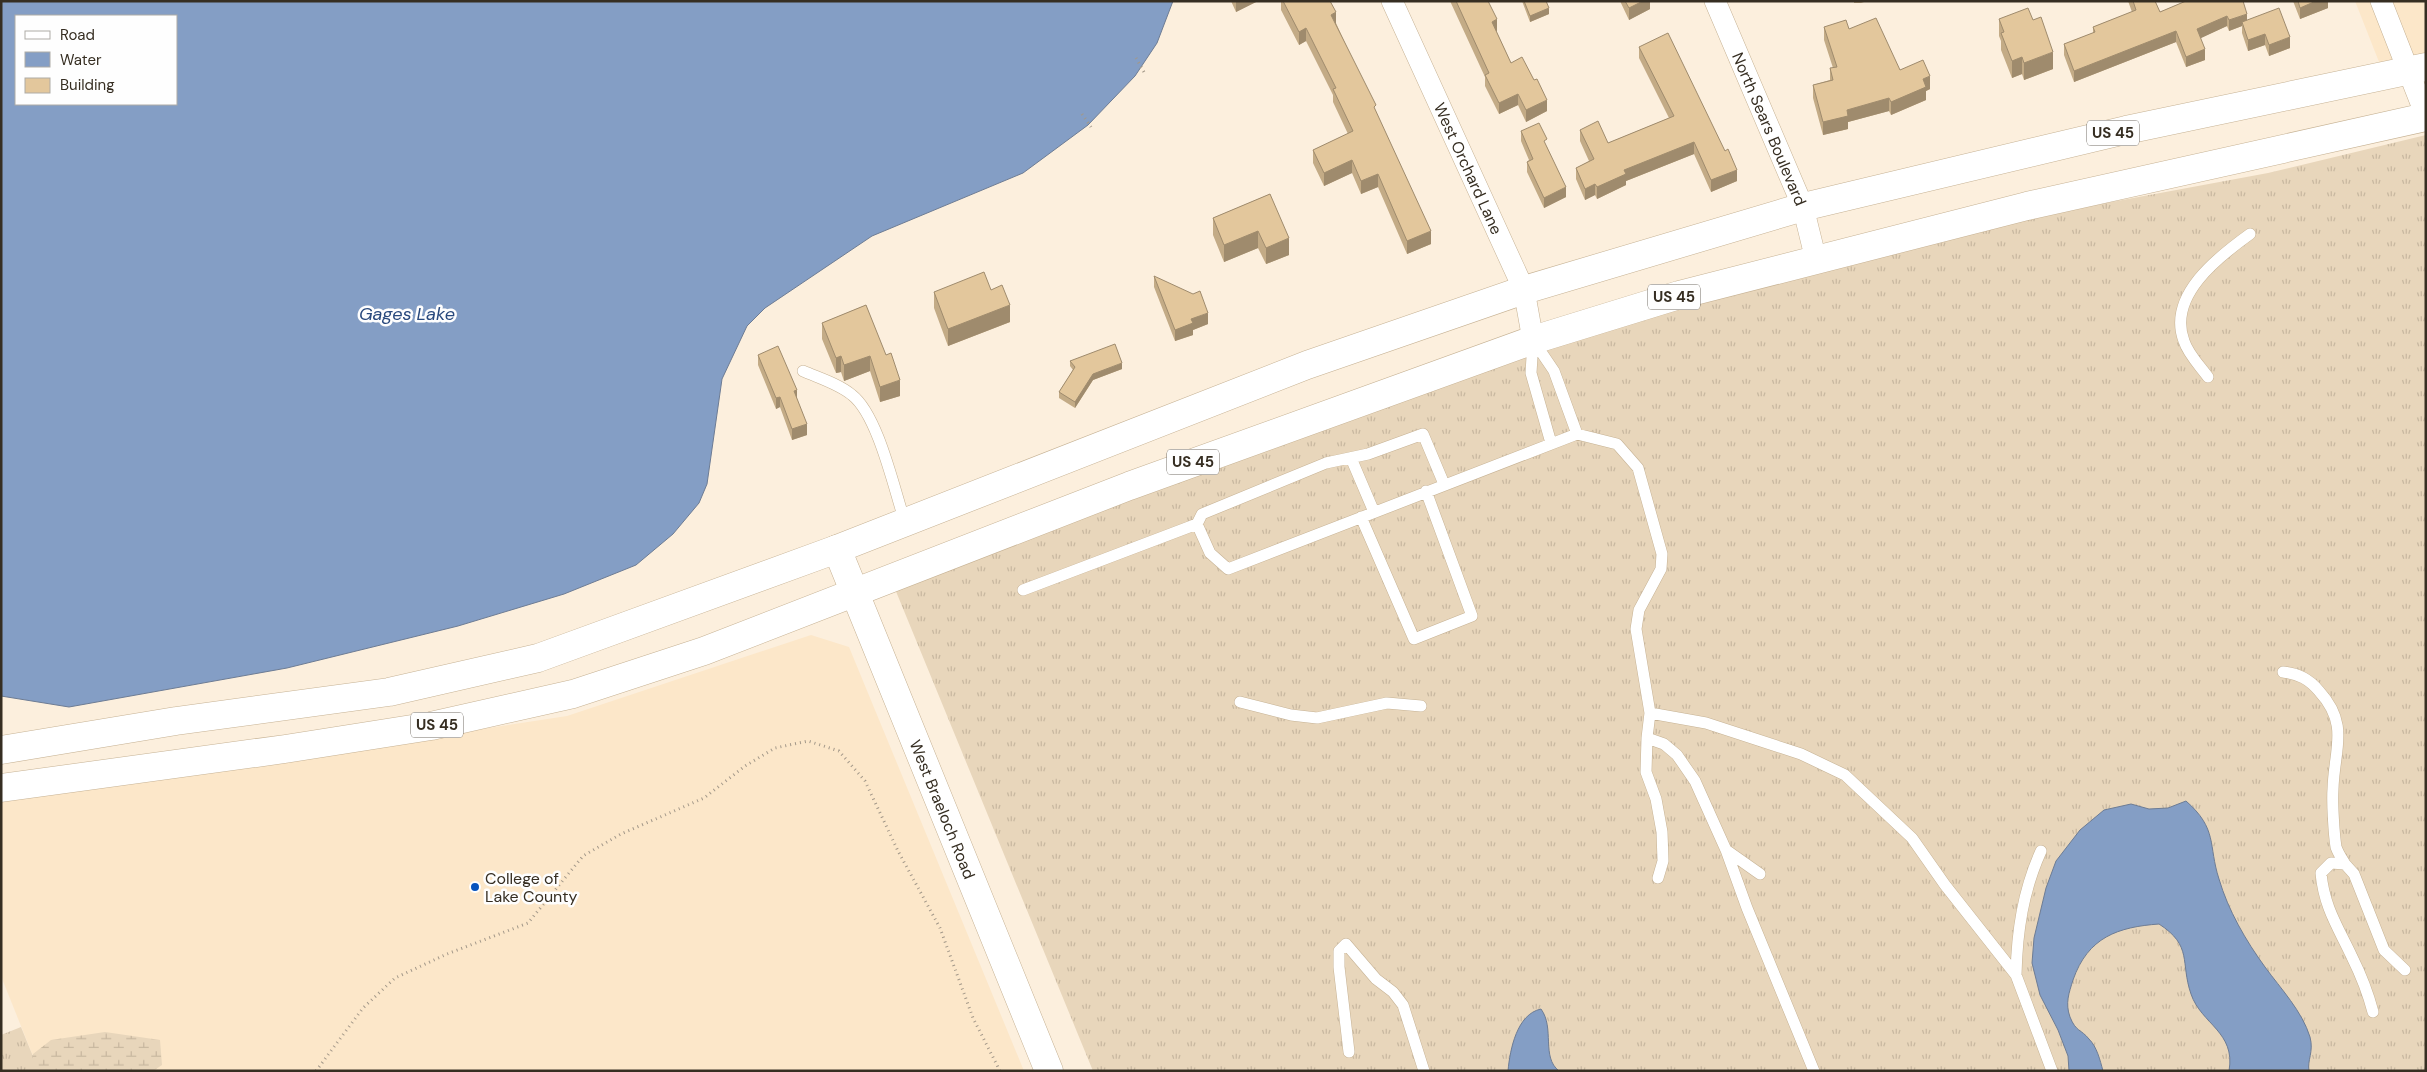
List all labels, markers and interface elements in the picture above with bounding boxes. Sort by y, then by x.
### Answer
legend [15,15,178,105]
text: Road [60,25,95,45]
street label: North Sears Boulevard [1727,49,1811,209]
text: Water [60,50,102,70]
text: Building [60,75,115,95]
street label: West Orchard Lane [1429,99,1507,238]
road number: US 45 [2087,120,2139,146]
road number: US 45 [1648,284,1700,310]
water label: Gages Lake [359,302,455,326]
road number: US 45 [1167,450,1219,474]
road number: US 45 [411,712,463,738]
street label: West Braeloch Road [905,737,980,882]
place label: College of Lake County [485,868,578,907]
marker: College of Lake County [469,881,481,893]

